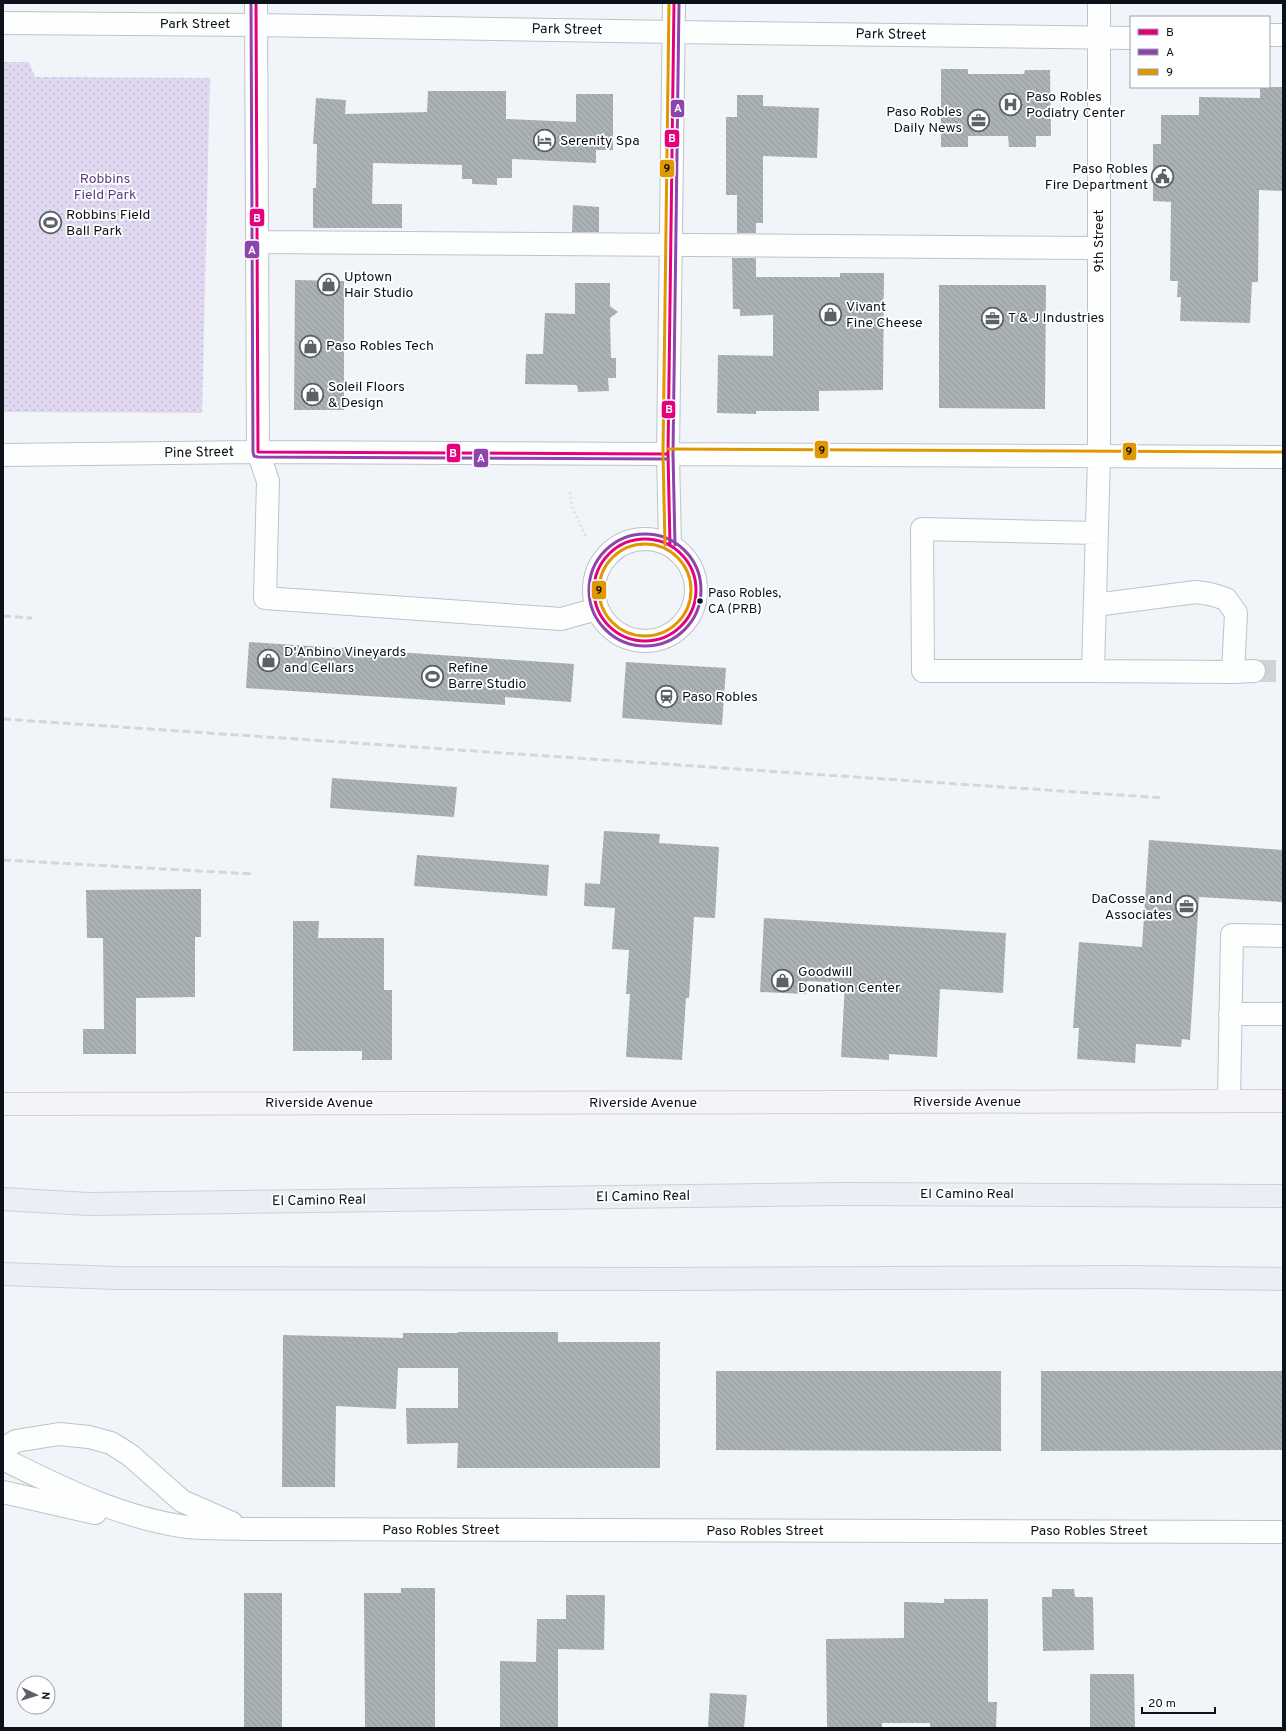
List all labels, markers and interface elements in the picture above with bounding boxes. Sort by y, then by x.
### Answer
street label: Park Street [160,16,230,33]
legend [1130,16,1270,88]
street label: Park Street [531,21,603,39]
text: B [1166,25,1174,41]
street label: Park Street [855,26,927,44]
text: A [1166,45,1174,61]
text: 9 [1166,65,1173,81]
place label: Paso Robles Podiatry Center [1026,89,1126,122]
hospital icon: Paso Robles Podiatry Center [997,92,1023,118]
line badge: A [670,99,685,118]
text: A [674,102,682,116]
place label: Paso Robles Daily News [886,104,962,137]
office icon: Paso Robles Daily News [965,107,991,133]
hotel icon: Serenity Spa [532,128,558,154]
line badge: B [664,129,680,148]
text: B [668,132,676,146]
place label: Serenity Spa [560,133,640,150]
line badge: 9 [659,159,675,178]
place label: Paso Robles Fire Department [1045,161,1148,194]
text: 9 [664,162,671,176]
public building icon: Paso Robles Fire Department [1150,164,1176,190]
park label: Robbins Field Park [74,171,136,204]
place label: Robbins Field Ball Park [66,207,150,240]
line badge: B [249,208,265,227]
street label: 9th Street [1091,209,1108,273]
sports icon: Robbins Field Ball Park [38,210,64,236]
text: B [253,212,261,226]
line badge: A [244,240,260,259]
text: A [248,244,256,258]
place label: Uptown Hair Studio [344,269,413,302]
shop icon: Uptown Hair Studio [315,272,341,298]
place label: Vivant Fine Cheese [846,299,923,332]
shop icon: Vivant Fine Cheese [817,302,843,328]
office icon: T & J Industries [980,305,1006,331]
place label: T & J Industries [1008,310,1104,327]
shop icon: Paso Robles Tech [297,333,323,359]
place label: Paso Robles Tech [326,338,434,355]
place label: Soleil Floors & Design [328,379,405,412]
shop icon: Soleil Floors & Design [299,382,325,408]
line badge: B [661,400,676,419]
text: B [665,403,673,417]
line badge: 9 [814,440,829,459]
line badge: 9 [1122,442,1137,461]
line badge: B [446,443,461,463]
street label: Pine Street [164,444,234,462]
text: 9 [819,444,826,458]
text: 9 [1126,445,1133,459]
text: B [449,447,457,461]
line badge: A [473,448,489,468]
text: A [477,452,485,466]
line badge: 9 [591,580,607,600]
text: 9 [596,584,603,598]
place label: Paso Robles, CA (PRB) [708,586,781,618]
marker: Paso Robles, CA (PRB) [695,596,705,606]
place label: D'Anbino Vineyards and Cellars [284,644,406,677]
shop icon: D'Anbino Vineyards and Cellars [256,647,282,673]
place label: Refine Barre Studio [448,660,527,693]
sports icon: Refine Barre Studio [419,663,445,689]
station icon: Paso Robles [653,684,679,710]
place label: Paso Robles [682,689,758,706]
place label: DaCosse and Associates [1091,891,1172,924]
office icon: DaCosse and Associates [1174,894,1200,920]
place label: Goodwill Donation Center [798,964,901,997]
shop icon: Goodwill Donation Center [769,967,795,993]
street label: Riverside Avenue [913,1094,1021,1111]
street label: Riverside Avenue [265,1095,373,1112]
street label: Riverside Avenue [589,1095,697,1112]
street label: El Camino Real [920,1186,1014,1203]
street label: El Camino Real [596,1188,690,1206]
street label: El Camino Real [272,1192,366,1210]
street label: Paso Robles Street [382,1522,500,1539]
street label: Paso Robles Street [706,1523,824,1540]
street label: Paso Robles Street [1030,1523,1148,1540]
north arrow [16,1675,56,1715]
scale bar [1142,1689,1215,1715]
text: N [38,1691,52,1700]
text: 20 m [1148,1696,1176,1712]

